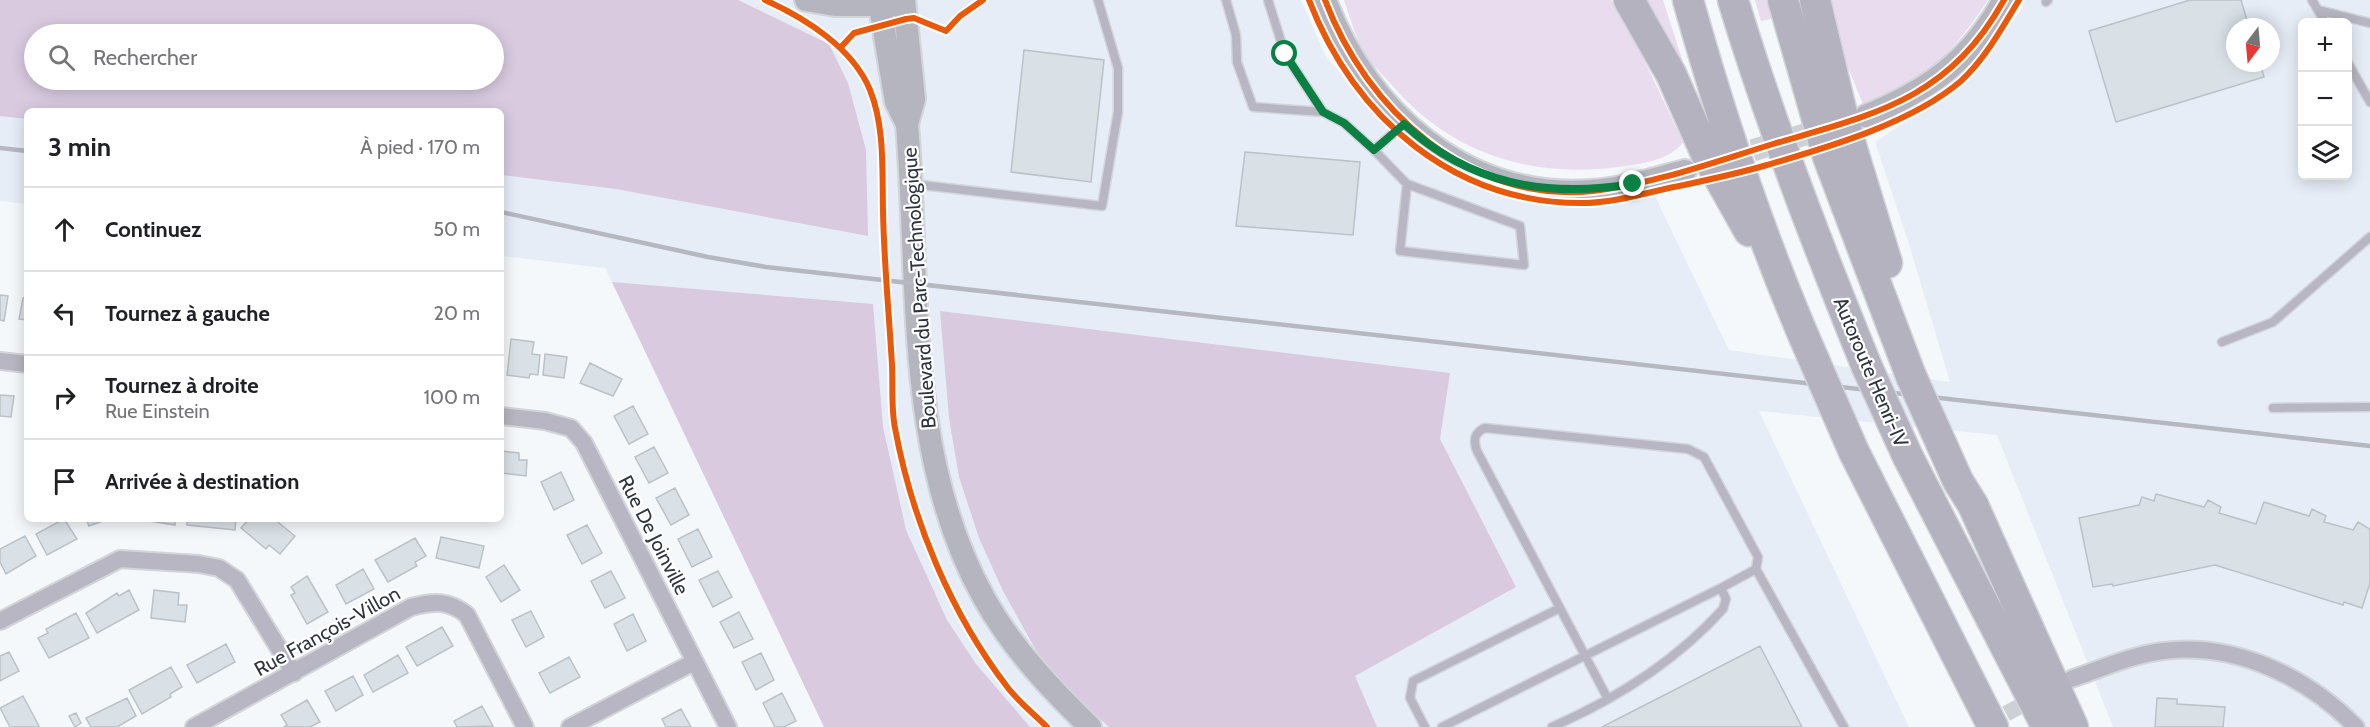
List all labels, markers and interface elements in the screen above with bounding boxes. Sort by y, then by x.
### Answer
north arrow [2226,18,2280,72]
map controls [2298,18,2352,180]
button: + [2298,18,2352,72]
search box [24,24,504,90]
route start [1271,40,1297,66]
icon: search [45,41,78,74]
text: Rechercher [93,44,197,71]
button: − [2298,72,2352,126]
button: layers [2298,126,2352,180]
text: 3 min [48,131,111,163]
text: À pied · 170 m [360,135,480,159]
street label: Boulevard du Parc-Technologique [897,147,941,429]
route end [1619,170,1645,196]
icon: ahead [48,213,81,246]
text: Continuez [105,216,202,243]
text: 50 m [433,217,480,241]
street label: Autoroute Henri-IV [1829,293,1914,451]
icon: left [48,297,81,330]
text: Tournez à gauche [105,300,270,327]
text: 20 m [434,301,480,325]
text: Tournez à droite [105,372,259,399]
icon: right [48,381,81,414]
text: 100 m [424,385,480,409]
text: Rue Einstein [105,399,210,423]
icon: arrive [48,465,81,498]
text: Arrivée à destination [105,468,299,495]
street label: Rue De Joinville [614,471,694,599]
street label: Rue François-Villon [250,581,404,681]

